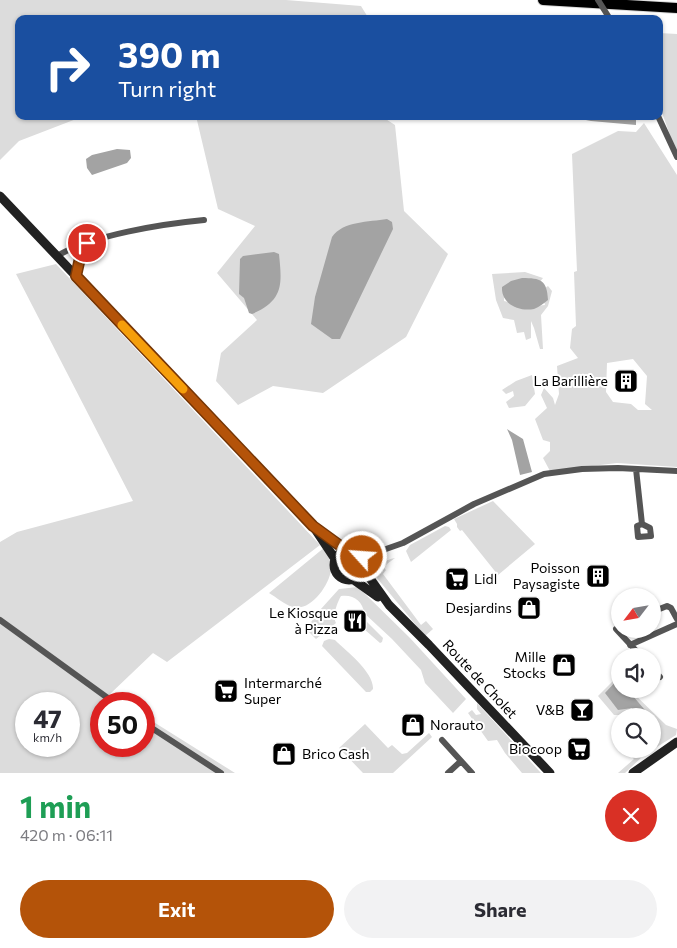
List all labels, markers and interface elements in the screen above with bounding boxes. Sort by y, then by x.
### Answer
text: 390 m [118,32,220,75]
icon: right [35,35,100,100]
text: Turn right [118,75,216,102]
pin [66,222,108,264]
icon: arrive [73,229,101,257]
building icon: La Barillière [613,368,639,394]
place label: La Barillière [534,372,608,389]
position arrow [335,530,387,582]
place label: Poisson Paysagiste [513,559,580,592]
building icon: Poisson Paysagiste [585,563,611,589]
supermarket icon: Lidl [444,566,470,592]
place label: Lidl [474,570,497,587]
north arrow [611,588,661,638]
map controls [611,588,661,758]
shop icon: Desjardins [516,595,542,621]
place label: Desjardins [446,599,512,616]
place label: Le Kiosque à Pizza [269,604,338,637]
restaurant icon: Le Kiosque à Pizza [342,608,368,634]
street label: Route de Cholet [440,636,521,722]
place label: Mille Stocks [503,648,546,681]
button: sound [611,648,661,698]
shop icon: Mille Stocks [551,652,577,678]
place label: Intermarché Super [244,674,322,707]
supermarket icon: Intermarché Super [213,678,239,704]
speed limit sign: 50 [90,692,155,757]
bar icon: V&B [569,697,595,723]
place label: V&B [536,701,564,718]
text: 47 [33,703,62,733]
button: search [611,708,661,758]
shop icon: Norauto [400,712,426,738]
place label: Norauto [430,716,484,733]
text: km/h [33,730,62,744]
supermarket icon: Biocoop [566,736,592,762]
place label: Biocoop [509,740,562,757]
shop icon: Brico Cash [271,741,297,767]
place label: Brico Cash [302,745,370,762]
text: 1 min [20,787,91,824]
button: close [605,790,657,842]
text: 420 m · 06:11 [20,825,113,844]
button: Exit [20,880,334,938]
button: Share [344,880,657,938]

